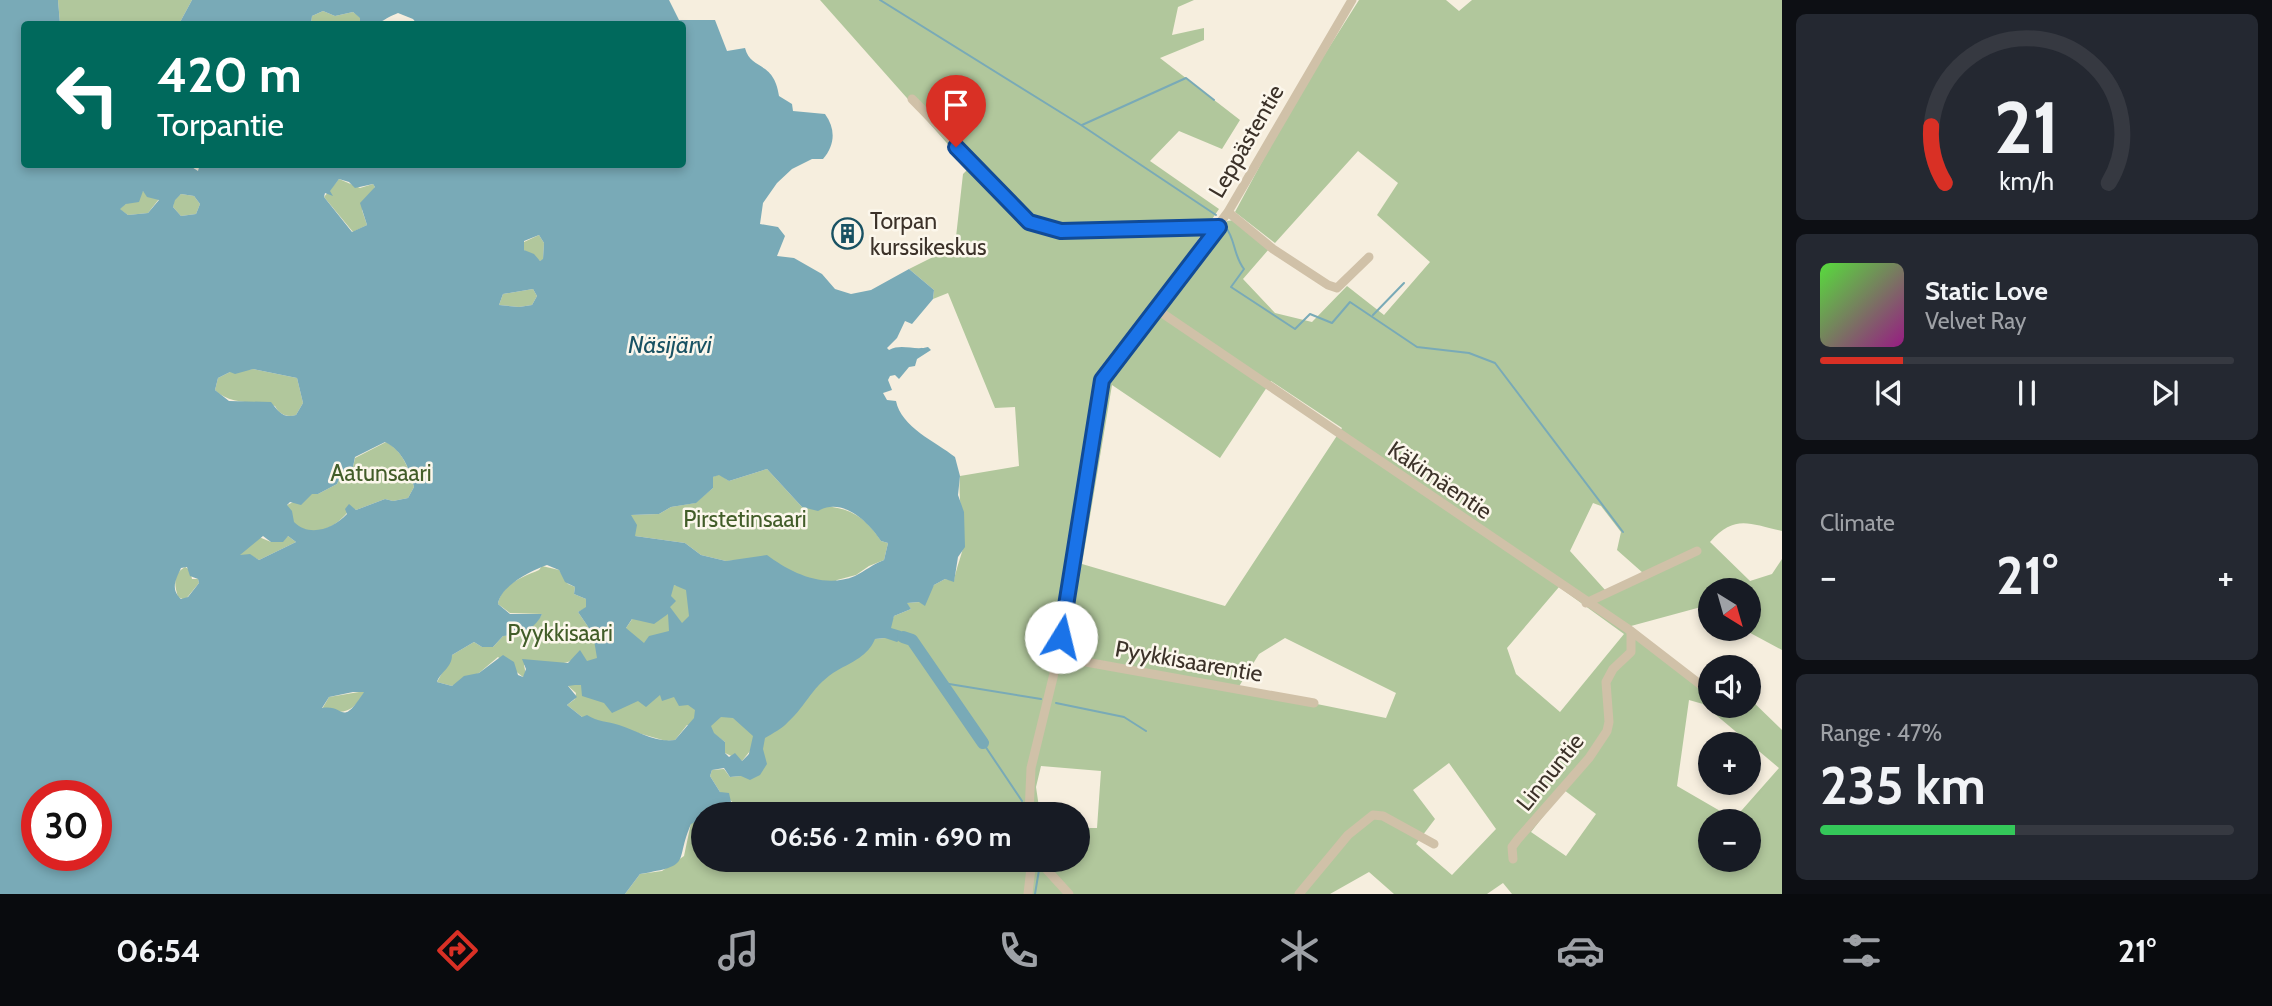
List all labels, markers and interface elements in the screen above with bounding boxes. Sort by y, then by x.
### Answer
text: 420 m [157,45,302,104]
icon: left [42,49,133,140]
pin [926,75,986,147]
street label: Leppästentie [1202,79,1290,202]
text: 21 [1994,83,2060,171]
icon: arrive [937,86,975,124]
text: Torpantie [157,105,284,144]
text: km/h [2000,166,2054,196]
place label: Torpan kurssikeskus [870,207,987,261]
building icon: Torpan kurssikeskus [830,217,864,251]
text: Static Love [1925,275,2048,307]
text: Velvet Ray [1925,307,2026,335]
water label: Näsijärvi [628,330,713,359]
icon: previous [1870,374,1908,412]
icon: pause [2008,374,2046,412]
icon: next [2146,374,2184,412]
street label: Käkimäentie [1383,435,1497,525]
park label: Aatunsaari [330,459,432,487]
park label: Pirstetinsaari [683,505,807,533]
text: Climate [1820,509,1895,537]
text: 21° [1996,544,2058,607]
text: − [1820,553,1837,600]
text: + [2217,553,2234,600]
north arrow [1698,578,1760,640]
map controls [1698,578,1761,872]
position arrow [1024,600,1098,674]
park label: Pyykkisaari [507,619,613,647]
street label: Pyykkisaarentie [1113,634,1265,688]
button: sound [1698,655,1761,718]
text: Range · 47% [1820,719,1942,747]
street label: Linnuntie [1510,728,1590,816]
button: + [1698,732,1761,795]
text: 235 km [1820,754,1986,817]
speed limit sign: 30 [21,780,112,871]
button: − [1698,809,1761,872]
text: 06:56 · 2 min · 690 m [770,821,1011,853]
icon: directions [433,926,482,975]
icon: music [714,926,763,975]
icon: phone [994,926,1043,975]
icon: climate [1275,926,1324,975]
icon: car [1556,926,1605,975]
icon: filters [1837,926,1886,975]
text: 06:54 [116,931,201,970]
text: 21° [2118,931,2156,970]

